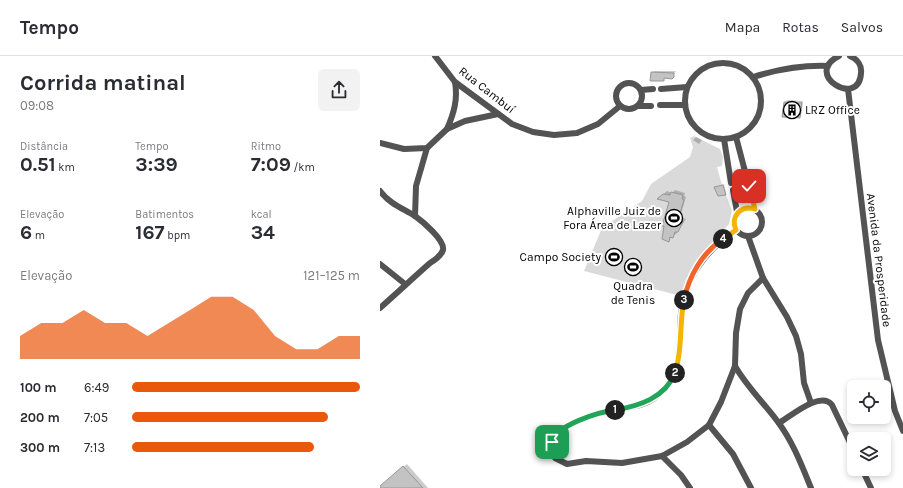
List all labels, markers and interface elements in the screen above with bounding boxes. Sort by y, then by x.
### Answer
text: Tempo [20,17,79,39]
text: Mapa [725,19,760,36]
text: Rotas [782,19,819,36]
text: Salvos [841,19,883,36]
street label: Rua Cambuí [456,64,518,116]
button: share [318,69,360,111]
text: Corrida matinal [20,70,186,96]
text: 09:08 [20,98,54,113]
building icon: LRZ Office [782,100,802,120]
place label: LRZ Office [805,103,860,117]
text: Distância [20,140,68,153]
text: Tempo [135,140,168,153]
text: Ritmo [251,140,281,153]
text: 0.51 [20,153,56,176]
text: 3:39 [135,153,178,176]
text: 7:09 [251,153,291,176]
text: km [56,161,75,174]
text: /km [291,161,315,174]
pin [732,169,766,203]
icon: check [738,175,760,197]
street label: Avenida da Prosperidade [864,192,894,328]
place label: Alphaville Juiz de Fora Área de Lazer [563,204,662,232]
text: Elevação [20,208,64,221]
text: Batimentos [135,208,194,221]
text: kcal [251,208,272,221]
sports icon: Alphaville Juiz de Fora Área de Lazer [664,208,684,228]
text: 6 [20,221,32,244]
text: 167 [135,221,165,244]
text: 34 [251,221,275,244]
text: m [32,229,45,242]
text: bpm [165,229,190,242]
pin: 4 [713,229,733,249]
text: 4 [720,232,726,245]
sports icon: Campo Society [604,247,624,267]
place label: Campo Society [520,250,601,264]
sports icon: Quadra de Tenis [623,257,643,277]
text: Elevação [20,268,72,283]
text: 121–125 m [303,268,360,283]
place label: Quadra de Tenis [611,279,655,307]
pin: 3 [674,290,694,310]
text: 3 [681,293,687,306]
pin: 2 [665,363,685,383]
text: 2 [672,366,678,379]
text: 100 m [20,380,57,395]
text: 6:49 [84,380,109,395]
map controls [847,380,891,476]
button: locate [847,380,891,424]
pin: 1 [605,400,625,420]
text: 1 [613,403,617,416]
text: 200 m [20,410,60,425]
text: 7:05 [84,410,108,425]
pin [535,425,569,459]
icon: arrive [541,431,563,453]
button: layers [847,432,891,476]
text: 300 m [20,440,60,455]
text: 7:13 [84,440,105,455]

